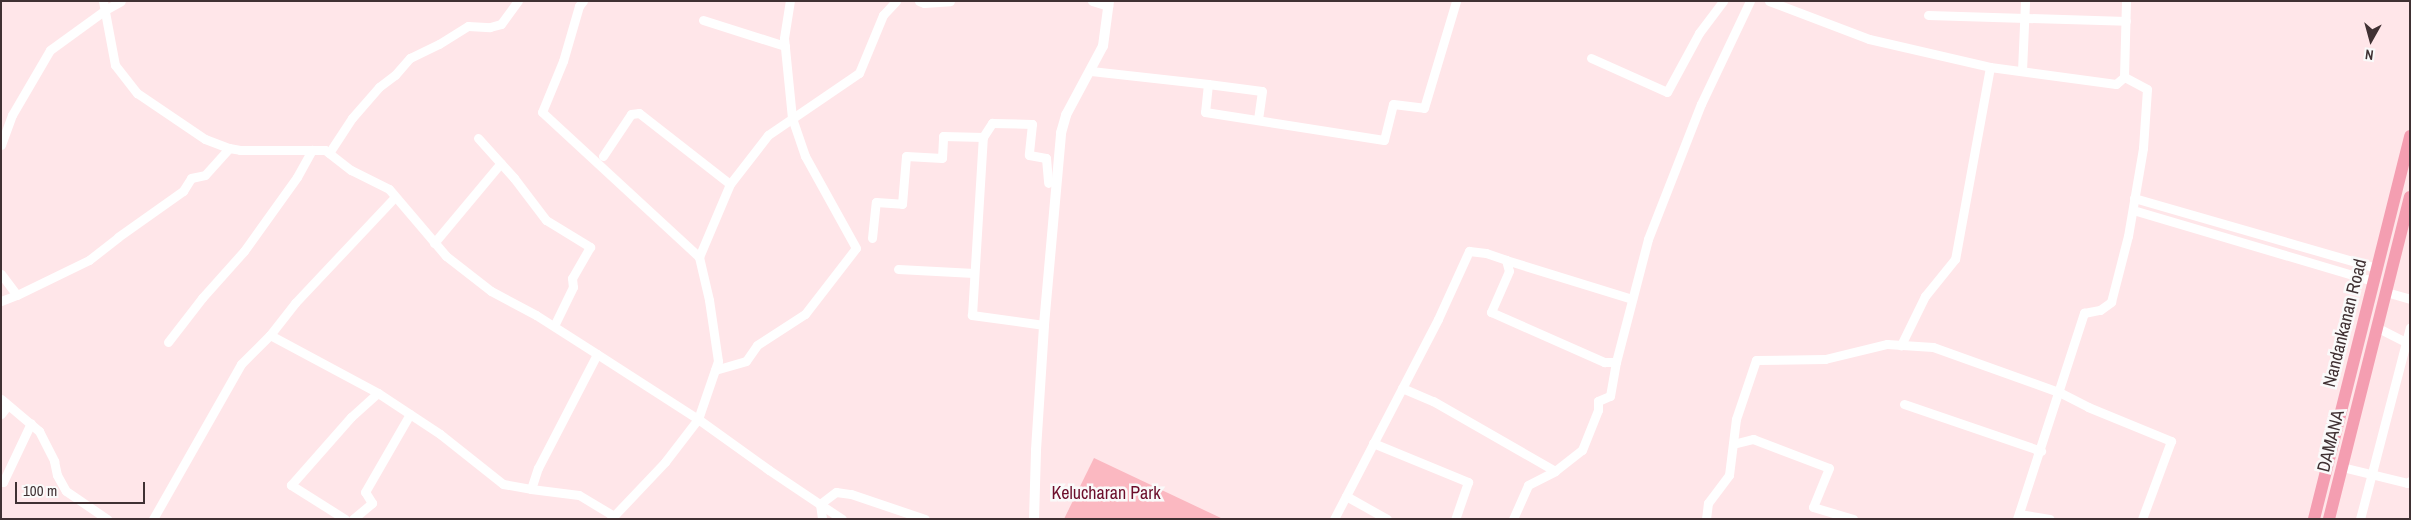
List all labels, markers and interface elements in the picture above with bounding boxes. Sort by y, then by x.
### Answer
north arrow [2346,15,2396,65]
text: N [2364,45,2374,64]
street label: Nandankanan Road [2319,257,2371,389]
street label: DAMANA [2313,408,2349,474]
scale bar [18,472,148,504]
text: 100 m [23,480,57,501]
park label: Kelucharan Park [1051,482,1161,504]

